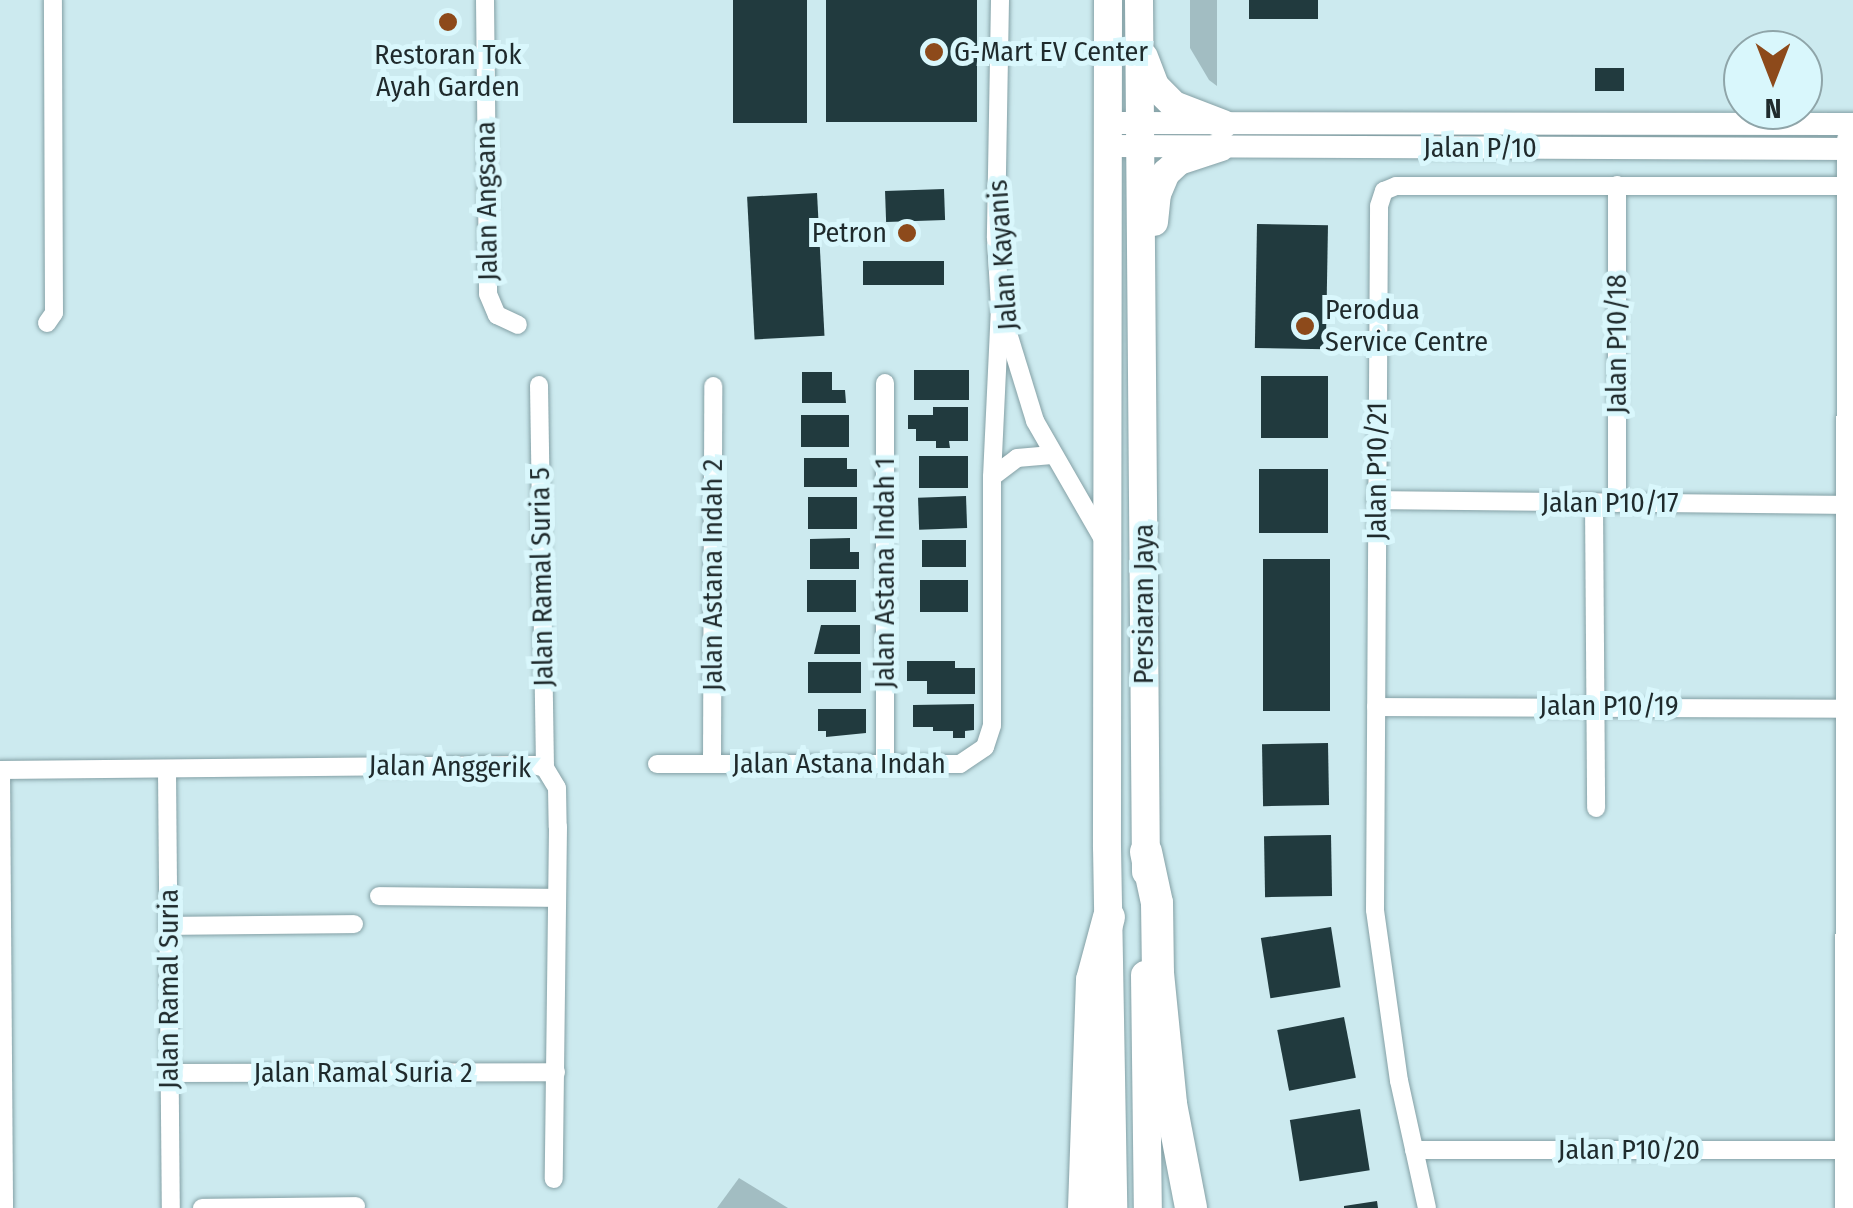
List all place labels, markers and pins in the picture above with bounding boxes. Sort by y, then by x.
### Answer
marker: Restoran Tok Ayah Garden [437,11,459,33]
place label: G-Mart EV Center [954,35,1148,69]
place label: Restoran Tok Ayah Garden [374,38,522,104]
marker: G-Mart EV Center [923,41,945,63]
place label: Petron [812,216,887,250]
marker: Petron [896,222,918,244]
place label: Perodua Service Centre [1325,293,1488,359]
marker: Perodua Service Centre [1294,315,1316,337]

